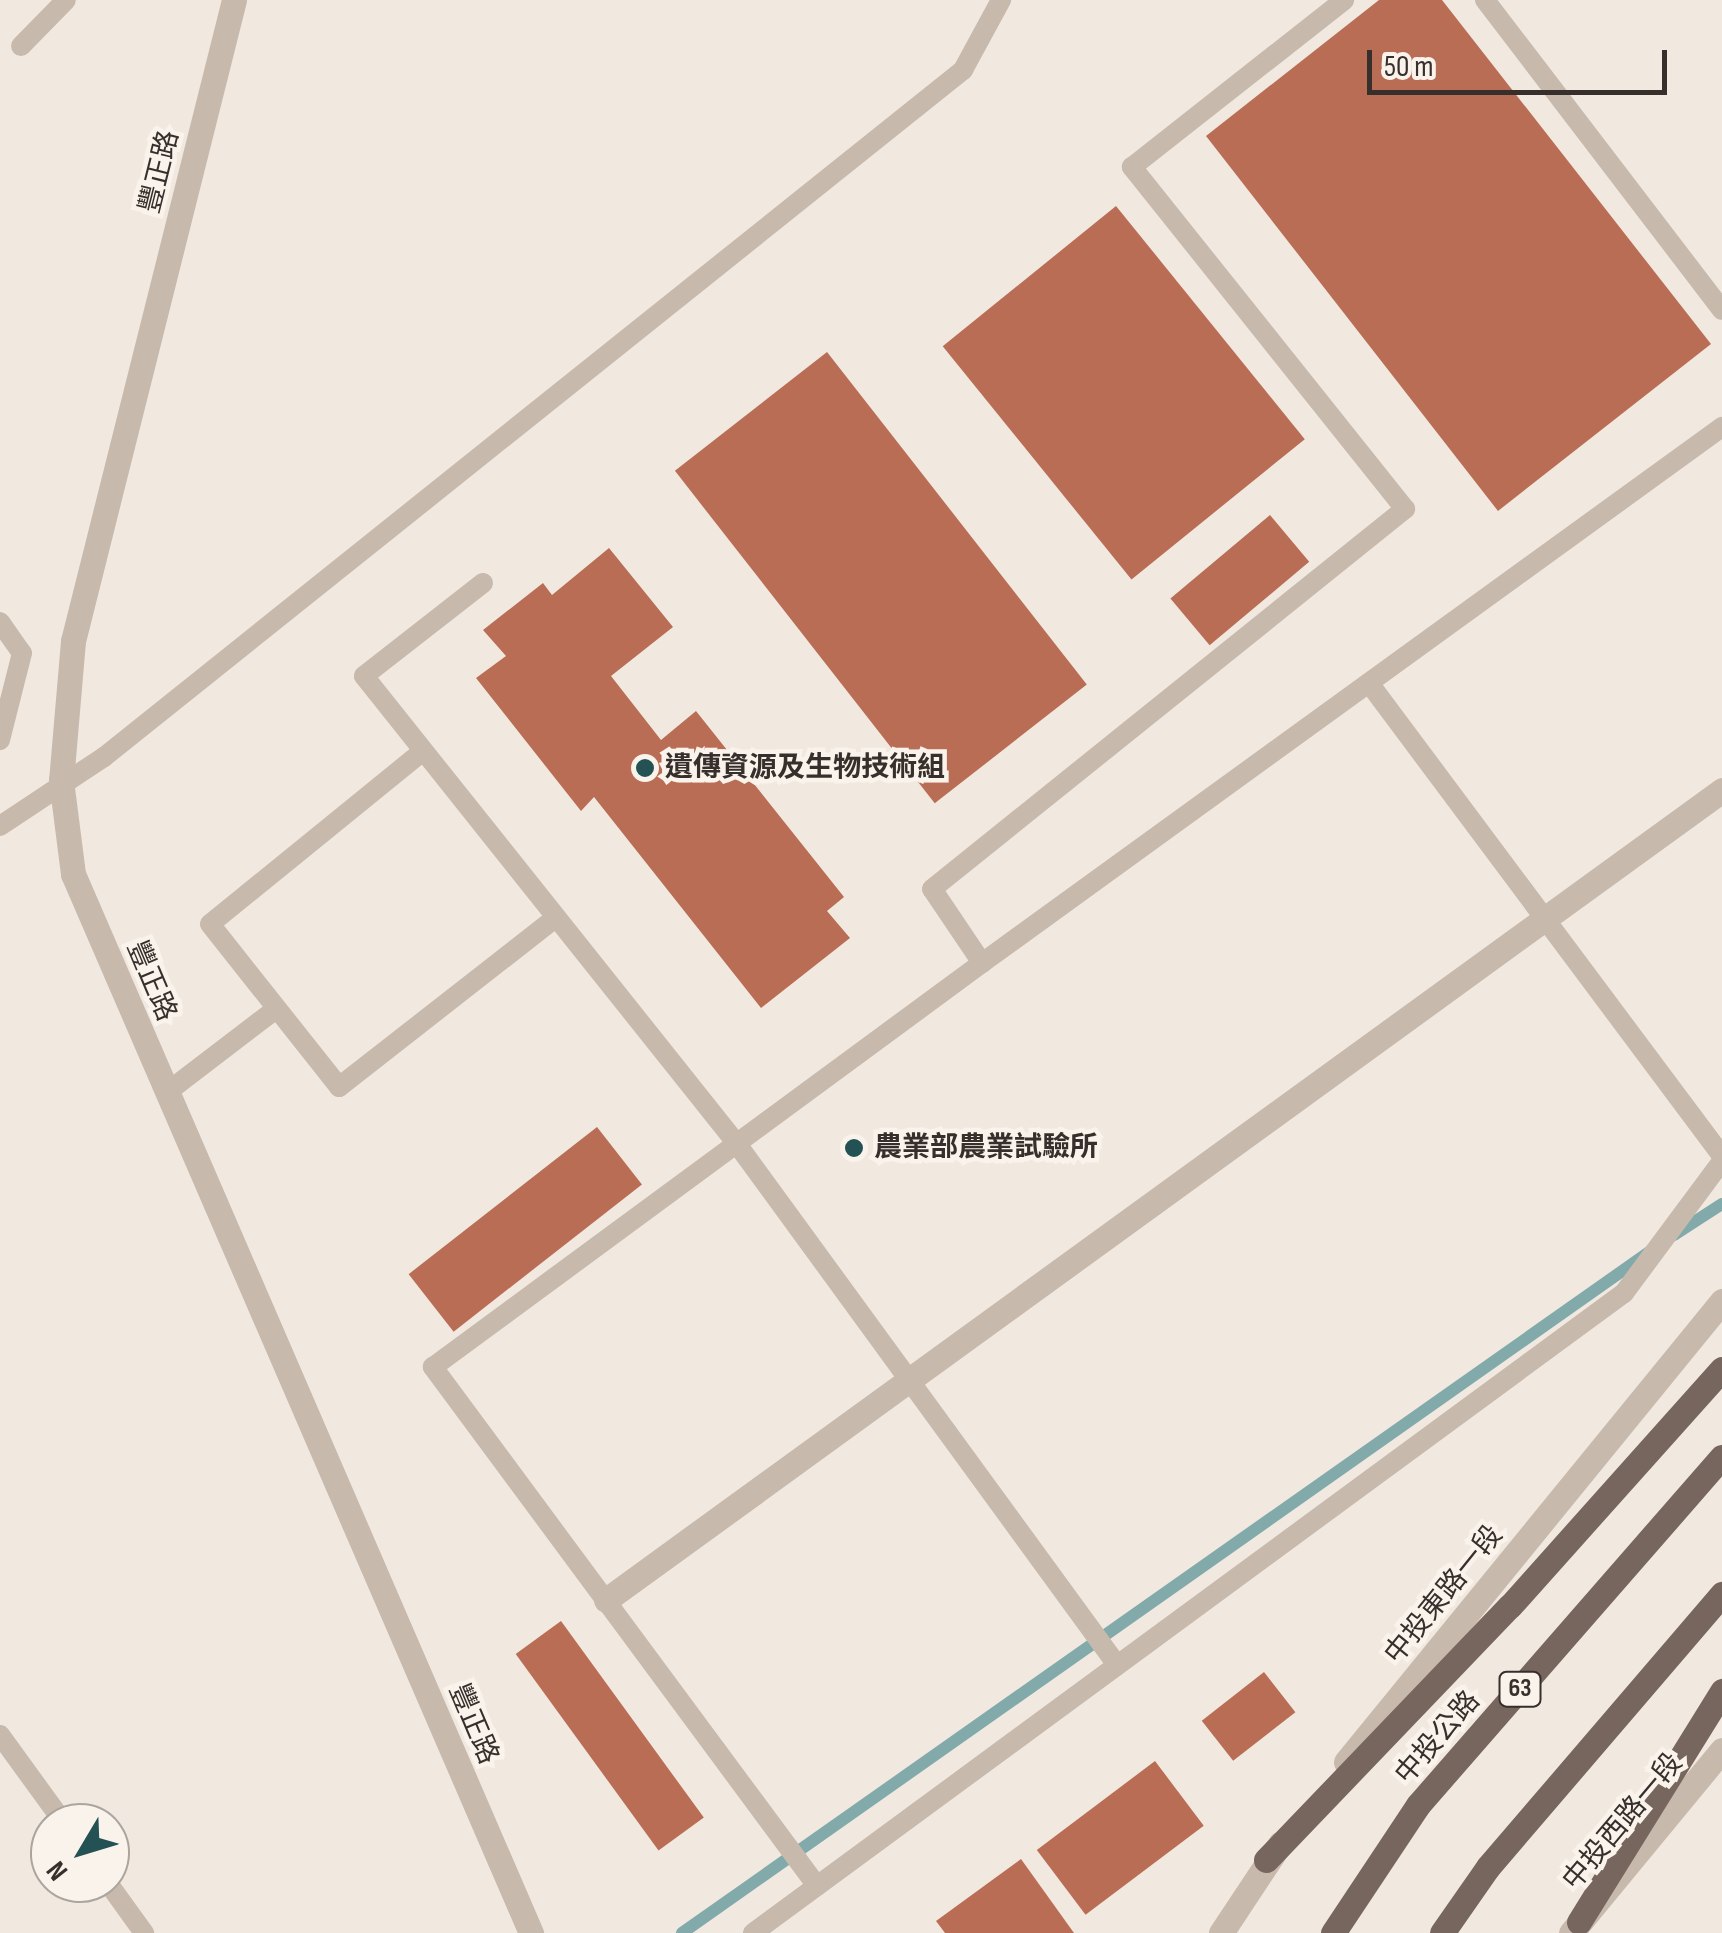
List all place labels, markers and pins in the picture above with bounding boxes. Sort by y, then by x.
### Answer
place label: 遺傳資源及生物技術組 [665,751,945,785]
marker: 遺傳資源及生物技術組 [634,757,656,779]
place label: 農業部農業試驗所 [874,1131,1098,1165]
marker: 農業部農業試驗所 [843,1137,865,1159]

